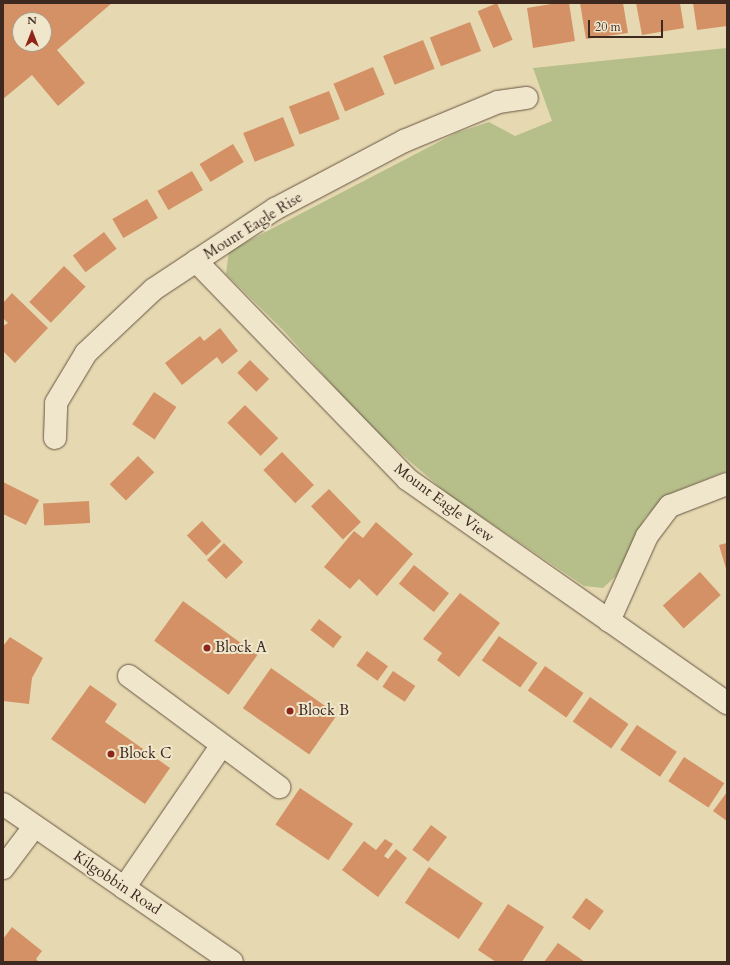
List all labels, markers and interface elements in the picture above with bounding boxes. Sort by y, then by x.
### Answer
north arrow [12,12,52,52]
scale bar [590,12,665,38]
text: N [27,13,37,28]
text: 20 m [595,19,621,35]
street label: Mount Eagle Rise [200,188,306,264]
street label: Mount Eagle View [390,460,498,546]
place label: Block A [215,639,267,657]
marker: Block A [202,643,212,653]
place label: Block B [298,702,349,720]
marker: Block B [285,706,295,716]
place label: Block C [119,745,171,763]
marker: Block C [106,749,116,759]
street label: Kilgobbin Road [70,847,164,919]

